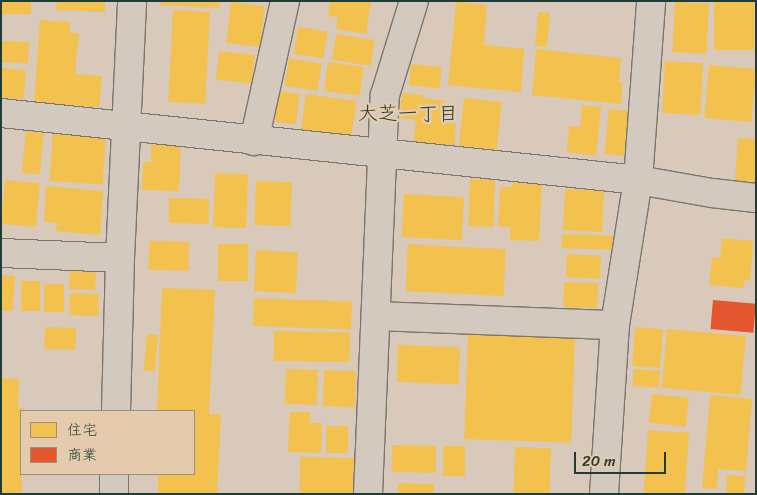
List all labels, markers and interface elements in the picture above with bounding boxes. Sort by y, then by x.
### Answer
district label: 大芝一丁目 [358,101,458,125]
legend [20,410,195,475]
text: 住宅 [67,417,97,443]
text: 商業 [67,442,97,468]
scale bar [577,442,670,474]
text: 20 m [582,448,616,474]

